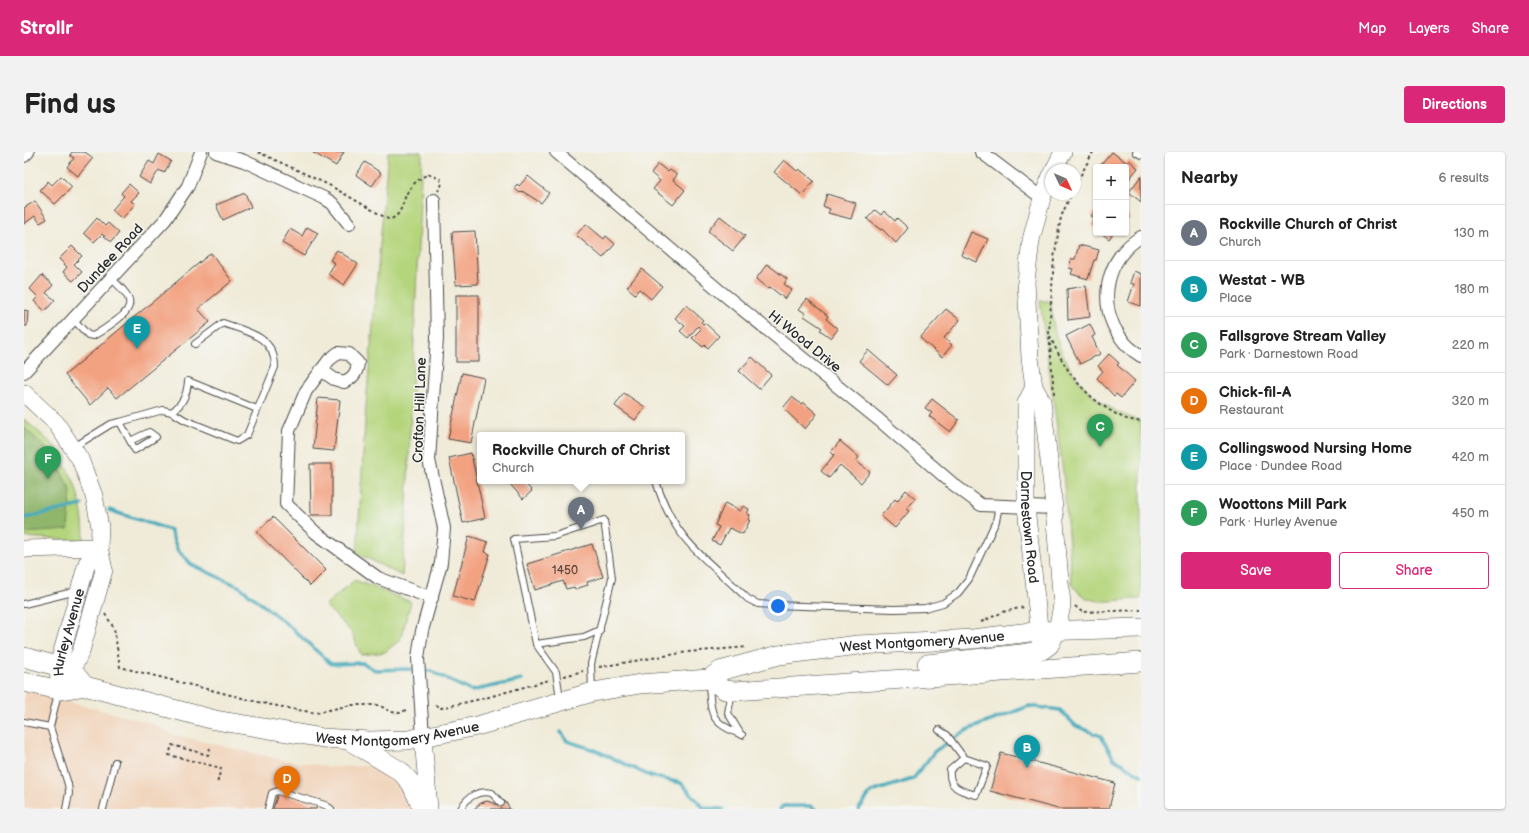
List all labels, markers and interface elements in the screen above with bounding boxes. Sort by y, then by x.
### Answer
text: Strollr [20,17,73,40]
text: Map [1358,20,1386,37]
text: Layers [1408,20,1450,37]
text: Share [1472,20,1509,37]
button: Directions [1404,86,1505,123]
text: Find us [24,88,116,121]
north arrow [1045,164,1081,200]
map controls [1093,164,1129,236]
button: + [1093,164,1129,200]
text: Nearby [1181,168,1238,188]
text: 6 results [1439,170,1489,186]
button: − [1093,200,1129,236]
text: Rockville Church of Christ [1219,215,1397,234]
street label: Dundee Road [74,220,147,296]
text: A [1190,225,1198,241]
text: 130 m [1454,225,1489,241]
text: Church [1219,234,1261,250]
text: Westat - WB [1219,271,1305,290]
text: B [1189,281,1199,297]
text: 180 m [1454,281,1489,297]
text: Place [1219,290,1252,306]
street label: Hi Wood Drive [765,307,845,376]
pin: E [124,316,150,349]
text: Fallsgrove Stream Valley [1219,327,1386,346]
text: C [1189,337,1199,353]
text: 220 m [1452,337,1489,353]
text: Park · Darnestown Road [1219,346,1358,362]
street label: Crofton Hill Lane [409,357,430,463]
text: Chick-fil-A [1219,383,1291,402]
text: D [1189,393,1199,409]
text: 320 m [1451,393,1489,409]
text: Restaurant [1219,402,1284,418]
pin: C [1087,414,1113,447]
popup [477,432,685,484]
text: Collingswood Nursing Home [1219,439,1412,458]
text: Rockville Church of Christ [492,441,670,460]
pin: F [35,446,61,479]
text: E [1190,449,1198,465]
text: 420 m [1451,449,1489,465]
text: Place · Dundee Road [1219,458,1342,474]
text: Church [492,460,534,476]
street label: Darnestown Road [1017,471,1042,584]
text: Woottons Mill Park [1219,495,1347,514]
pin: A [568,497,594,530]
text: F [1190,505,1198,521]
text: 450 m [1452,505,1489,521]
text: Park · Hurley Avenue [1219,514,1338,530]
button: Save [1181,552,1331,589]
button: Share [1339,552,1489,589]
house number: 1450 [552,563,578,578]
street label: Hurley Avenue [50,587,88,677]
your location [768,596,788,616]
street label: West Montgomery Avenue [839,627,1006,656]
street label: West Montgomery Avenue [314,718,481,750]
pin: B [1014,735,1040,768]
pin: D [274,766,300,799]

